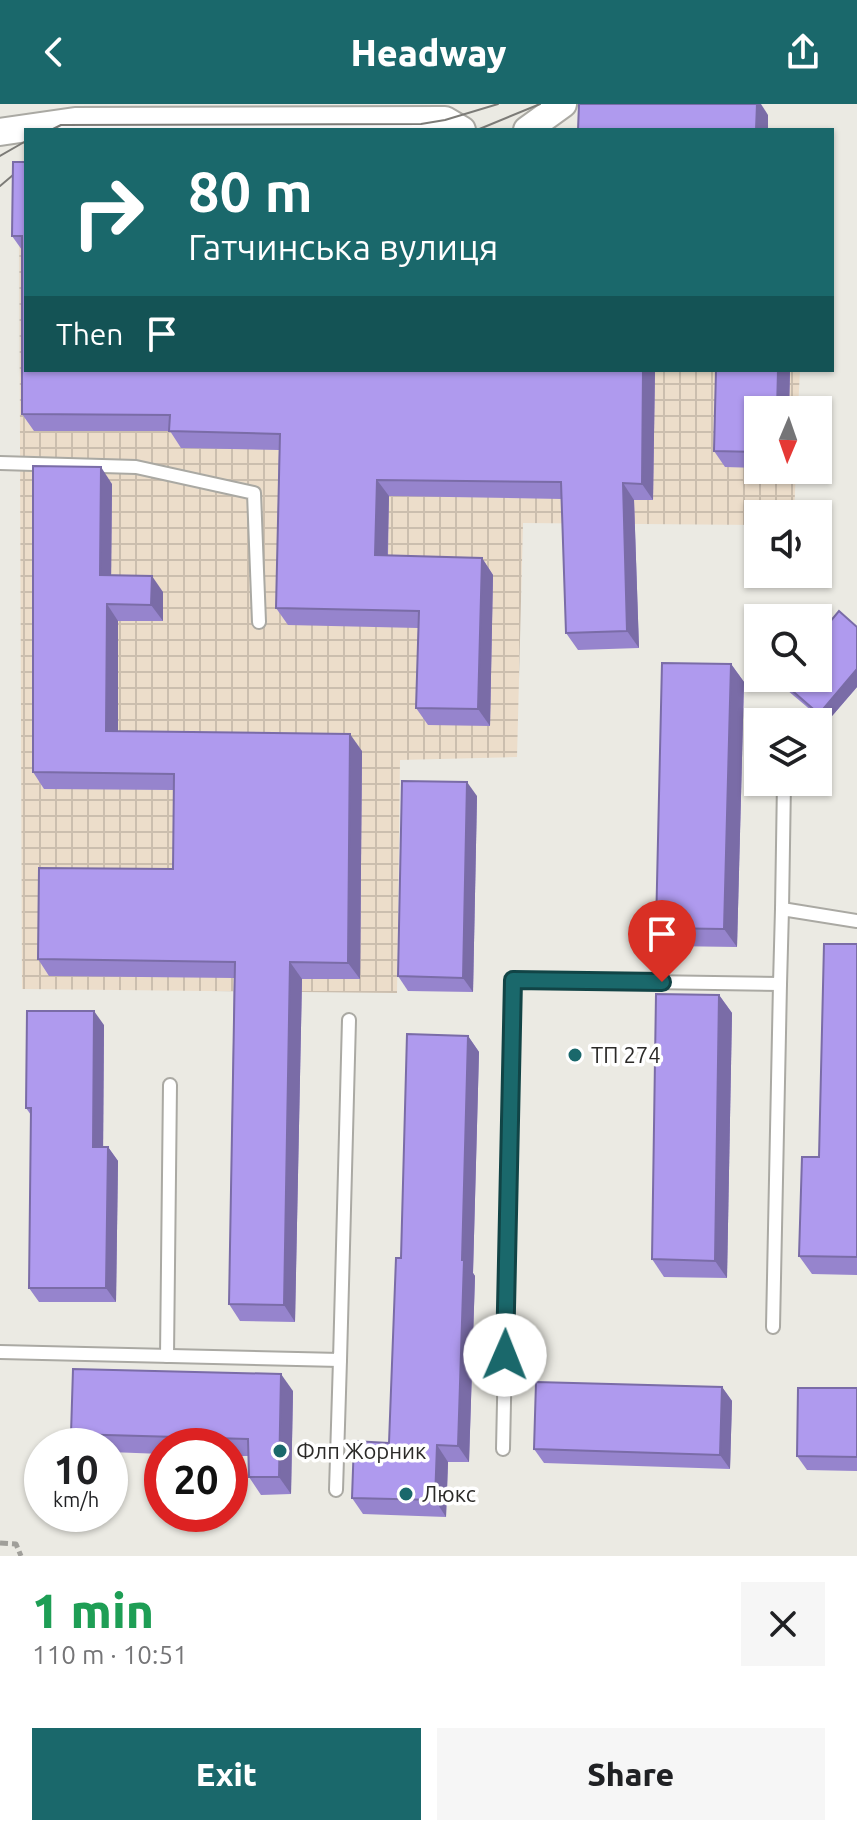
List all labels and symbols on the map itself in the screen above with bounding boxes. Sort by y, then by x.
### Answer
north arrow [744,396,832,484]
pin [628,900,696,982]
place label: ТП 274 [591,1042,661,1067]
marker: ТП 274 [566,1046,584,1064]
position arrow [463,1313,547,1397]
speed limit sign: 20 [144,1428,248,1532]
place label: Флп Жорник [296,1438,426,1463]
marker: Флп Жорник [271,1442,289,1460]
place label: Люкс [422,1481,476,1506]
marker: Люкс [397,1485,415,1503]

